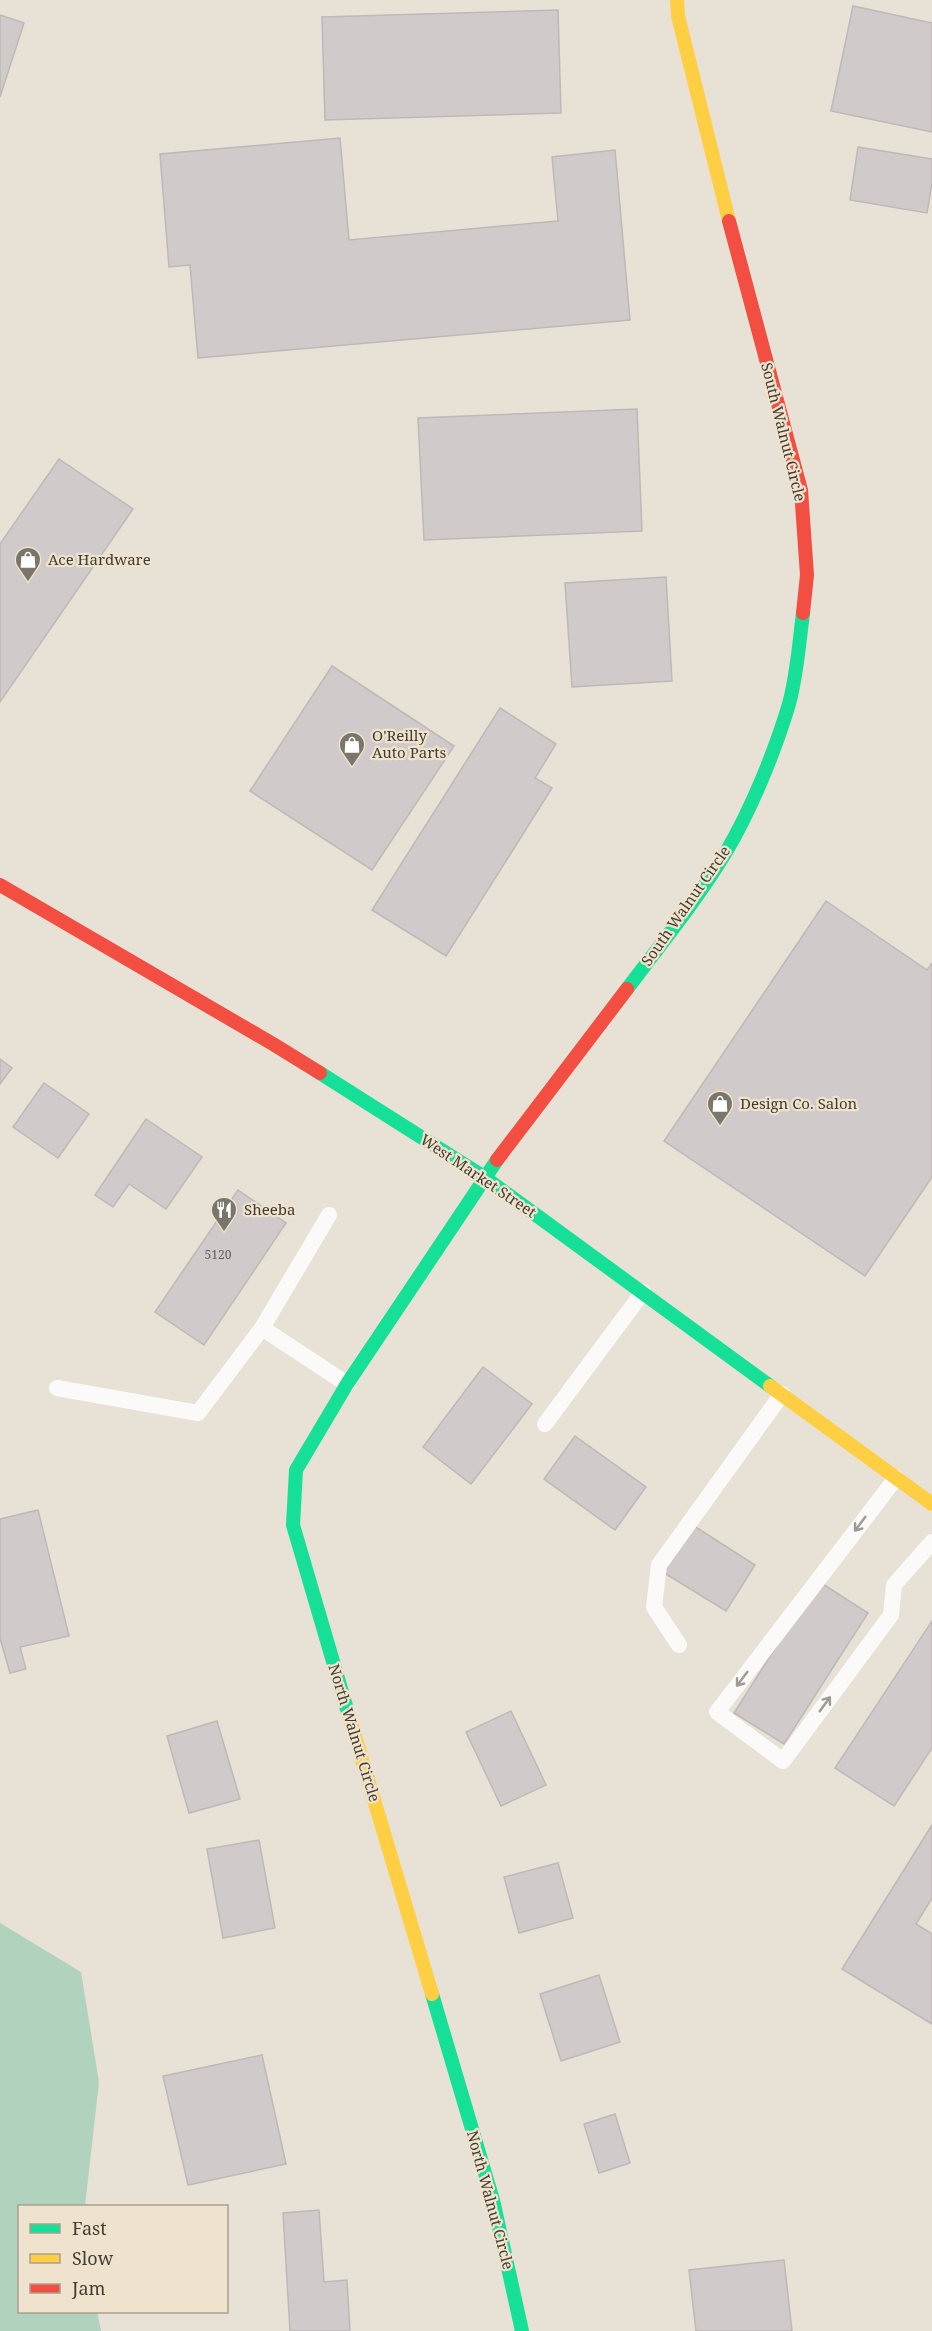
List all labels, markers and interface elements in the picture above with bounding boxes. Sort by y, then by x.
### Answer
street label: South Walnut Circle [757,360,811,503]
shop icon: Ace Hardware [13,545,43,583]
place label: Ace Hardware [48,549,151,569]
place label: O'Reilly Auto Parts [372,725,446,762]
shop icon: O'Reilly Auto Parts [337,730,367,768]
street label: South Walnut Circle [636,841,734,969]
shop icon: Design Co. Salon [705,1089,735,1127]
place label: Design Co. Salon [740,1093,858,1113]
street label: West Market Street [417,1129,540,1221]
restaurant icon: Sheeba [209,1195,239,1233]
place label: Sheeba [244,1199,295,1219]
house number: 5120 [205,1246,232,1263]
one-way arrow [854,1516,867,1532]
street label: North Walnut Circle [324,1661,385,1804]
one-way arrow [735,1671,748,1687]
one-way arrow [819,1697,831,1713]
street label: North Walnut Circle [463,2128,519,2271]
legend [18,2205,228,2313]
text: Fast [72,2216,107,2240]
text: Slow [72,2246,114,2270]
text: Jam [71,2276,106,2300]

